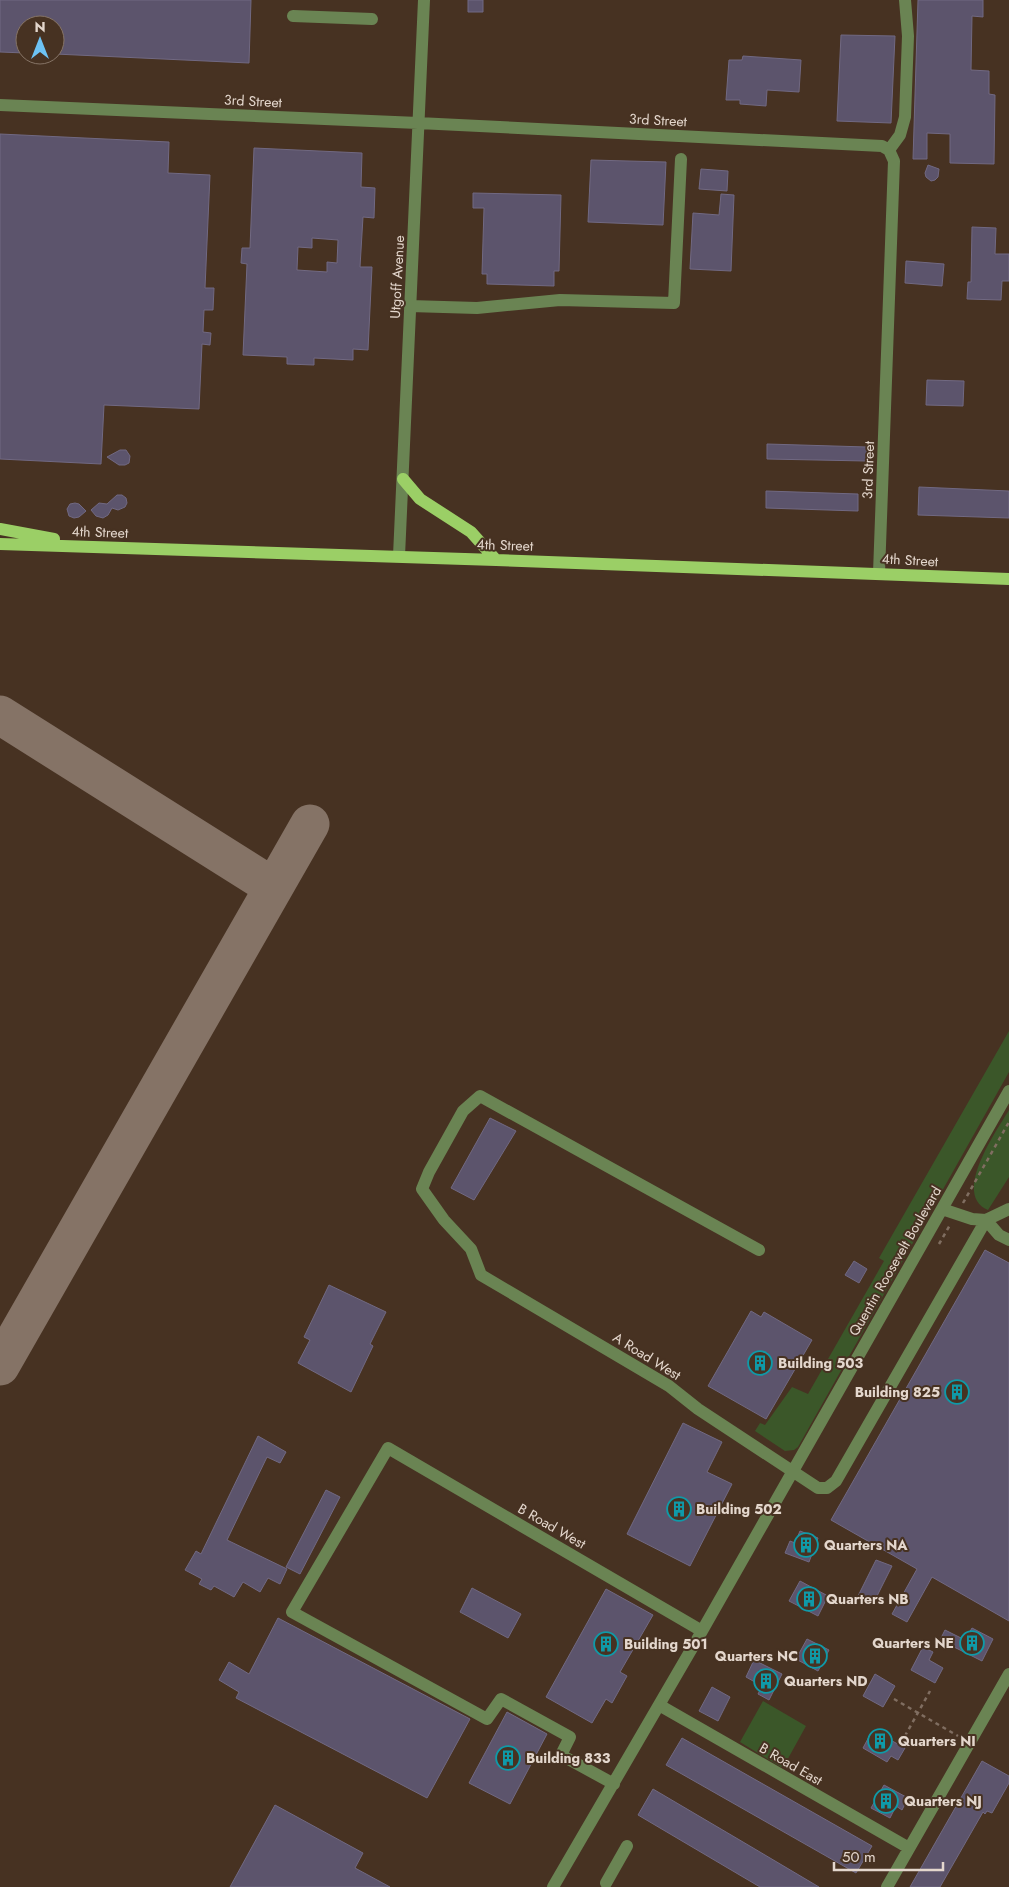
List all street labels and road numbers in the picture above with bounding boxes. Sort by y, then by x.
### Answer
street label: 3rd Street [224,89,283,113]
street label: 3rd Street [629,108,688,132]
street label: Utgoff Avenue [385,235,409,319]
street label: 3rd Street [857,440,879,499]
street label: 4th Street [71,521,129,543]
street label: 4th Street [476,534,534,556]
street label: 4th Street [881,549,939,571]
street label: Quentin Roosevelt Boulevard [844,1182,946,1340]
street label: A Road West [609,1327,685,1385]
street label: B Road West [514,1498,590,1554]
street label: B Road East [756,1738,827,1790]

